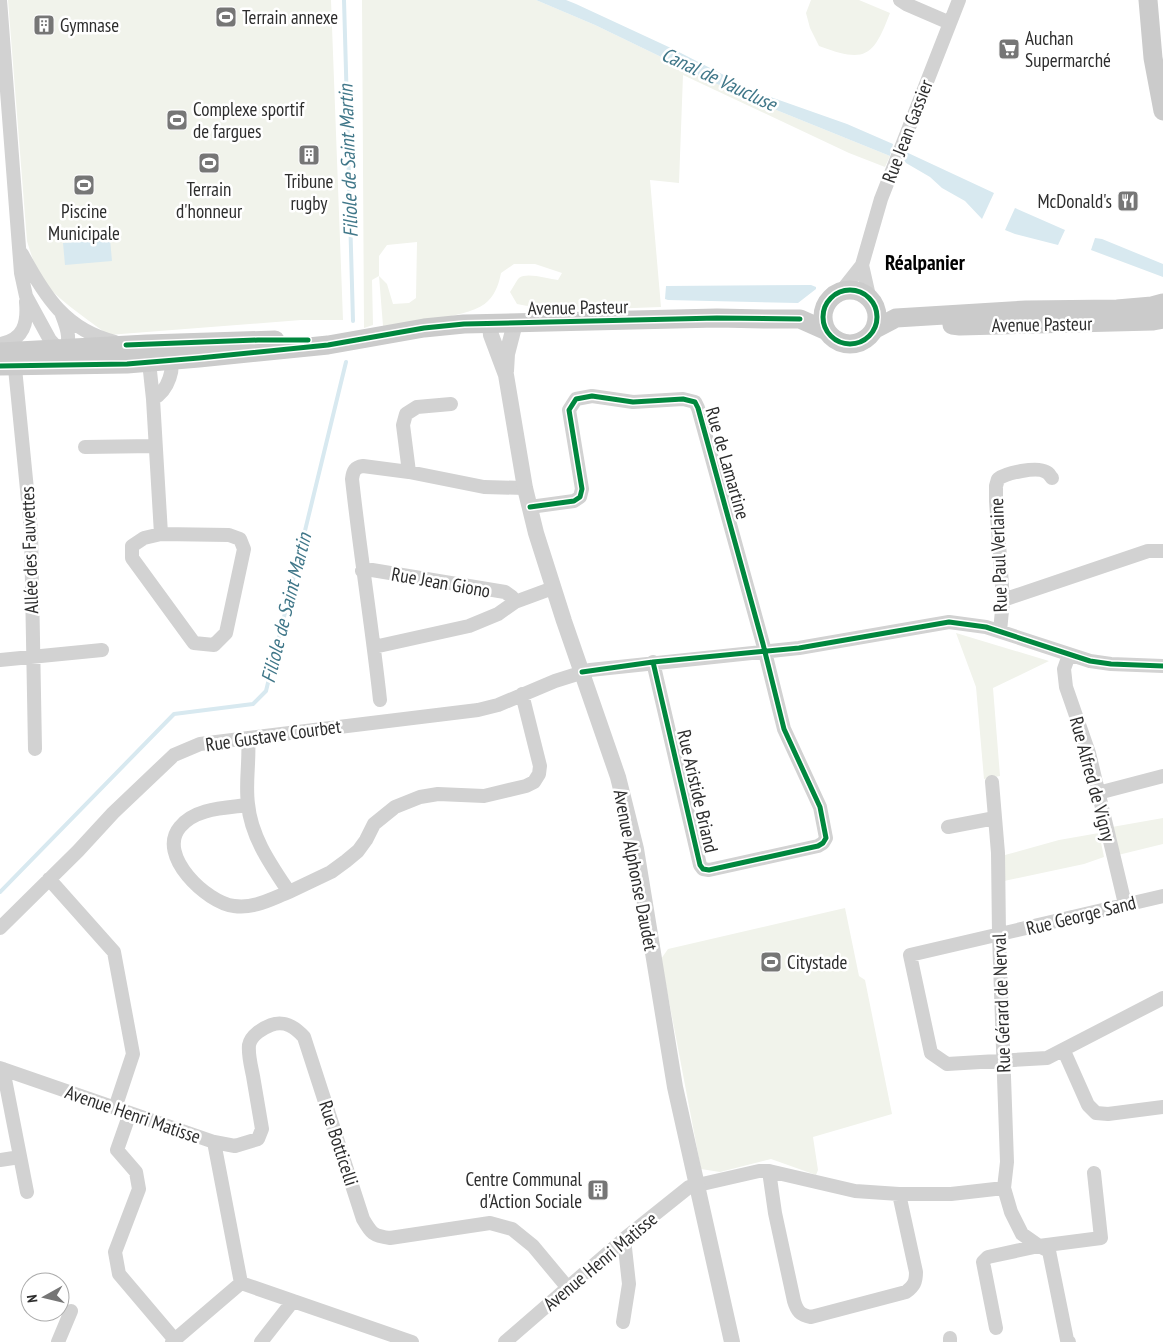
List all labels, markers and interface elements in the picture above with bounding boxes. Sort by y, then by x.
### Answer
sports icon: Terrain annexe [214,5,238,29]
place label: Terrain annexe [242,5,338,29]
building icon: Gymnase [32,13,56,37]
place label: Gymnase [60,13,119,37]
place label: Auchan Supermarché [1025,26,1111,72]
supermarket icon: Auchan Supermarché [997,37,1021,61]
water label: Canal de Vaucluse [657,41,782,118]
street label: Rue Jean Gassier [876,75,938,186]
water label: Filiole de Saint Martin [332,83,364,238]
place label: Complexe sportif de fargues [193,97,305,143]
sports icon: Complexe sportif de fargues [165,108,189,132]
building icon: Tribune rugby [297,143,321,167]
sports icon: Terrain d'honneur [197,151,221,175]
place label: Tribune rugby [285,169,334,215]
sports icon: Piscine Municipale [72,173,96,197]
place label: Terrain d'honneur [176,177,243,223]
place label: McDonald's [1037,189,1112,213]
restaurant icon: McDonald's [1116,189,1140,213]
place label: Piscine Municipale [48,199,120,245]
district label: Réalpanier [885,249,966,276]
street label: Avenue Pasteur [528,294,629,320]
street label: Avenue Pasteur [992,311,1093,337]
street label: Rue de Lamartine [701,404,756,522]
street label: Allée des Fauvettes [15,486,43,614]
street label: Rue Paul Verlaine [984,497,1012,613]
water label: Filiole de Saint Martin [255,529,317,686]
street label: Rue Jean Giono [390,562,492,602]
street label: Rue Gustave Courbet [204,714,343,756]
street label: Rue Alfred de Vigny [1065,714,1121,845]
street label: Rue Aristide Briand [672,727,724,855]
street label: Avenue Alphonse Daudet [609,787,664,953]
street label: Rue George Sand [1024,890,1138,940]
street label: Rue Gérard de Nerval [987,932,1015,1073]
sports icon: Citystade [759,950,783,974]
place label: Citystade [787,950,848,974]
street label: Avenue Henri Matisse [62,1080,204,1148]
street label: Rue Botticelli [314,1097,364,1189]
place label: Centre Communal d'Action Sociale [466,1167,583,1213]
building icon: Centre Communal d'Action Sociale [586,1178,610,1202]
street label: Avenue Henri Matisse [538,1206,662,1316]
north arrow [20,1272,70,1322]
text: N [23,1294,42,1304]

